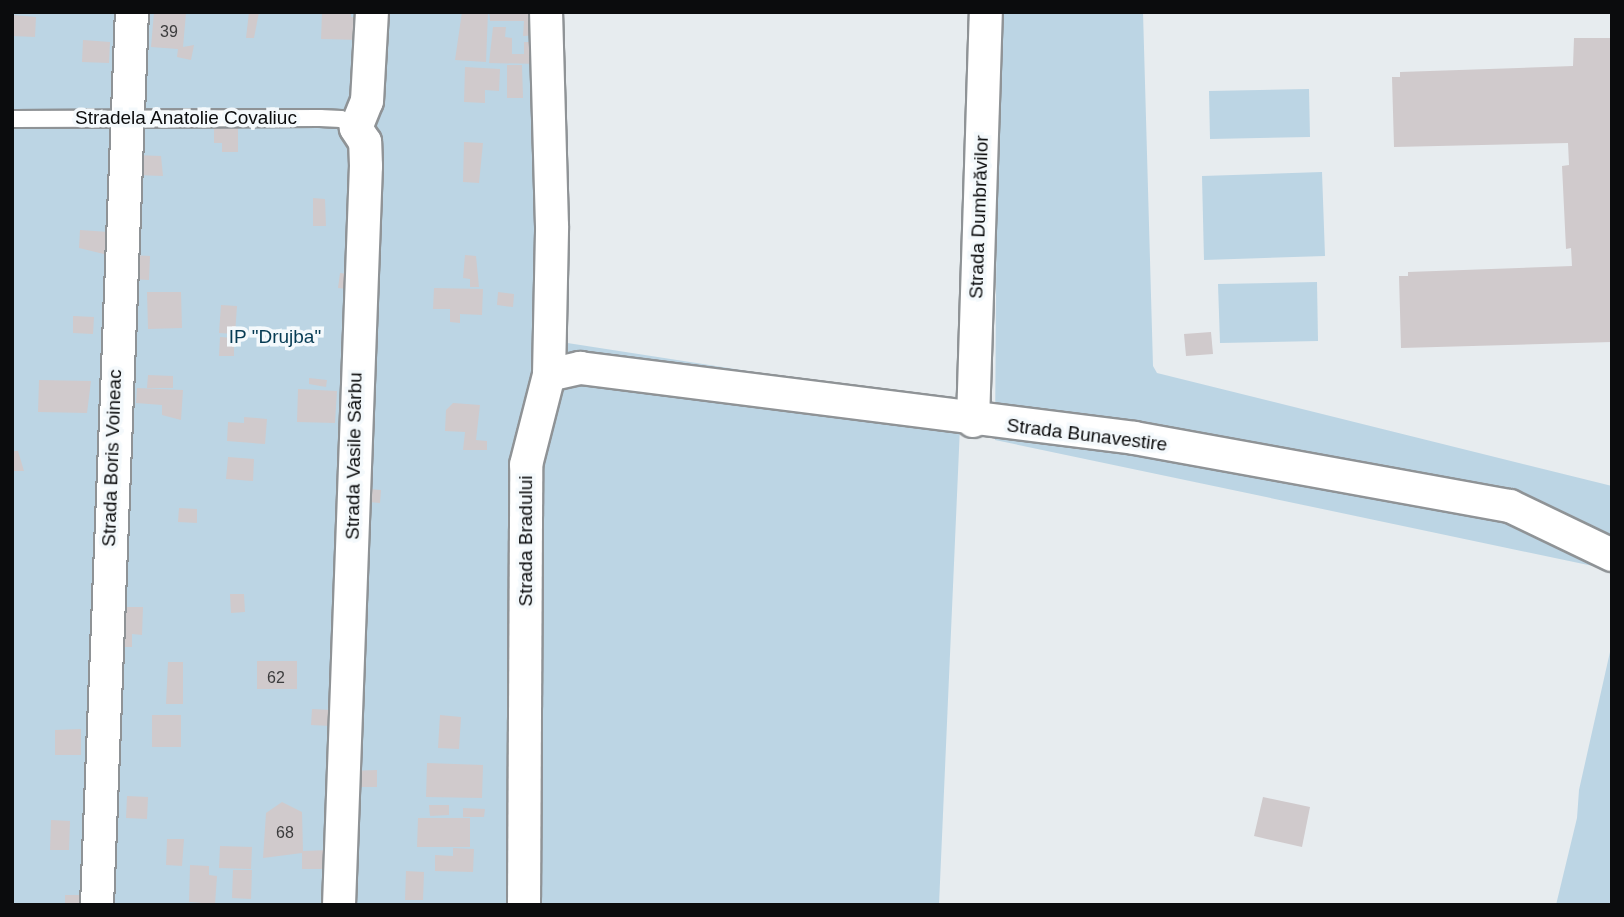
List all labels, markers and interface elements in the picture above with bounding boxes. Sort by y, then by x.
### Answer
house number: 39 [160,22,178,42]
street label: Stradela Anatolie Covaliuc [75,107,297,129]
street label: Strada Dumbrăvilor [965,135,993,299]
park label: IP "Drujba" [229,326,321,348]
street label: Strada Boris Voineac [98,369,126,547]
street label: Strada Vasile Sârbu [341,372,367,540]
street label: Strada Bunavestire [1005,414,1169,456]
street label: Strada Bradului [515,476,537,606]
house number: 62 [267,668,285,688]
house number: 68 [276,823,294,843]

